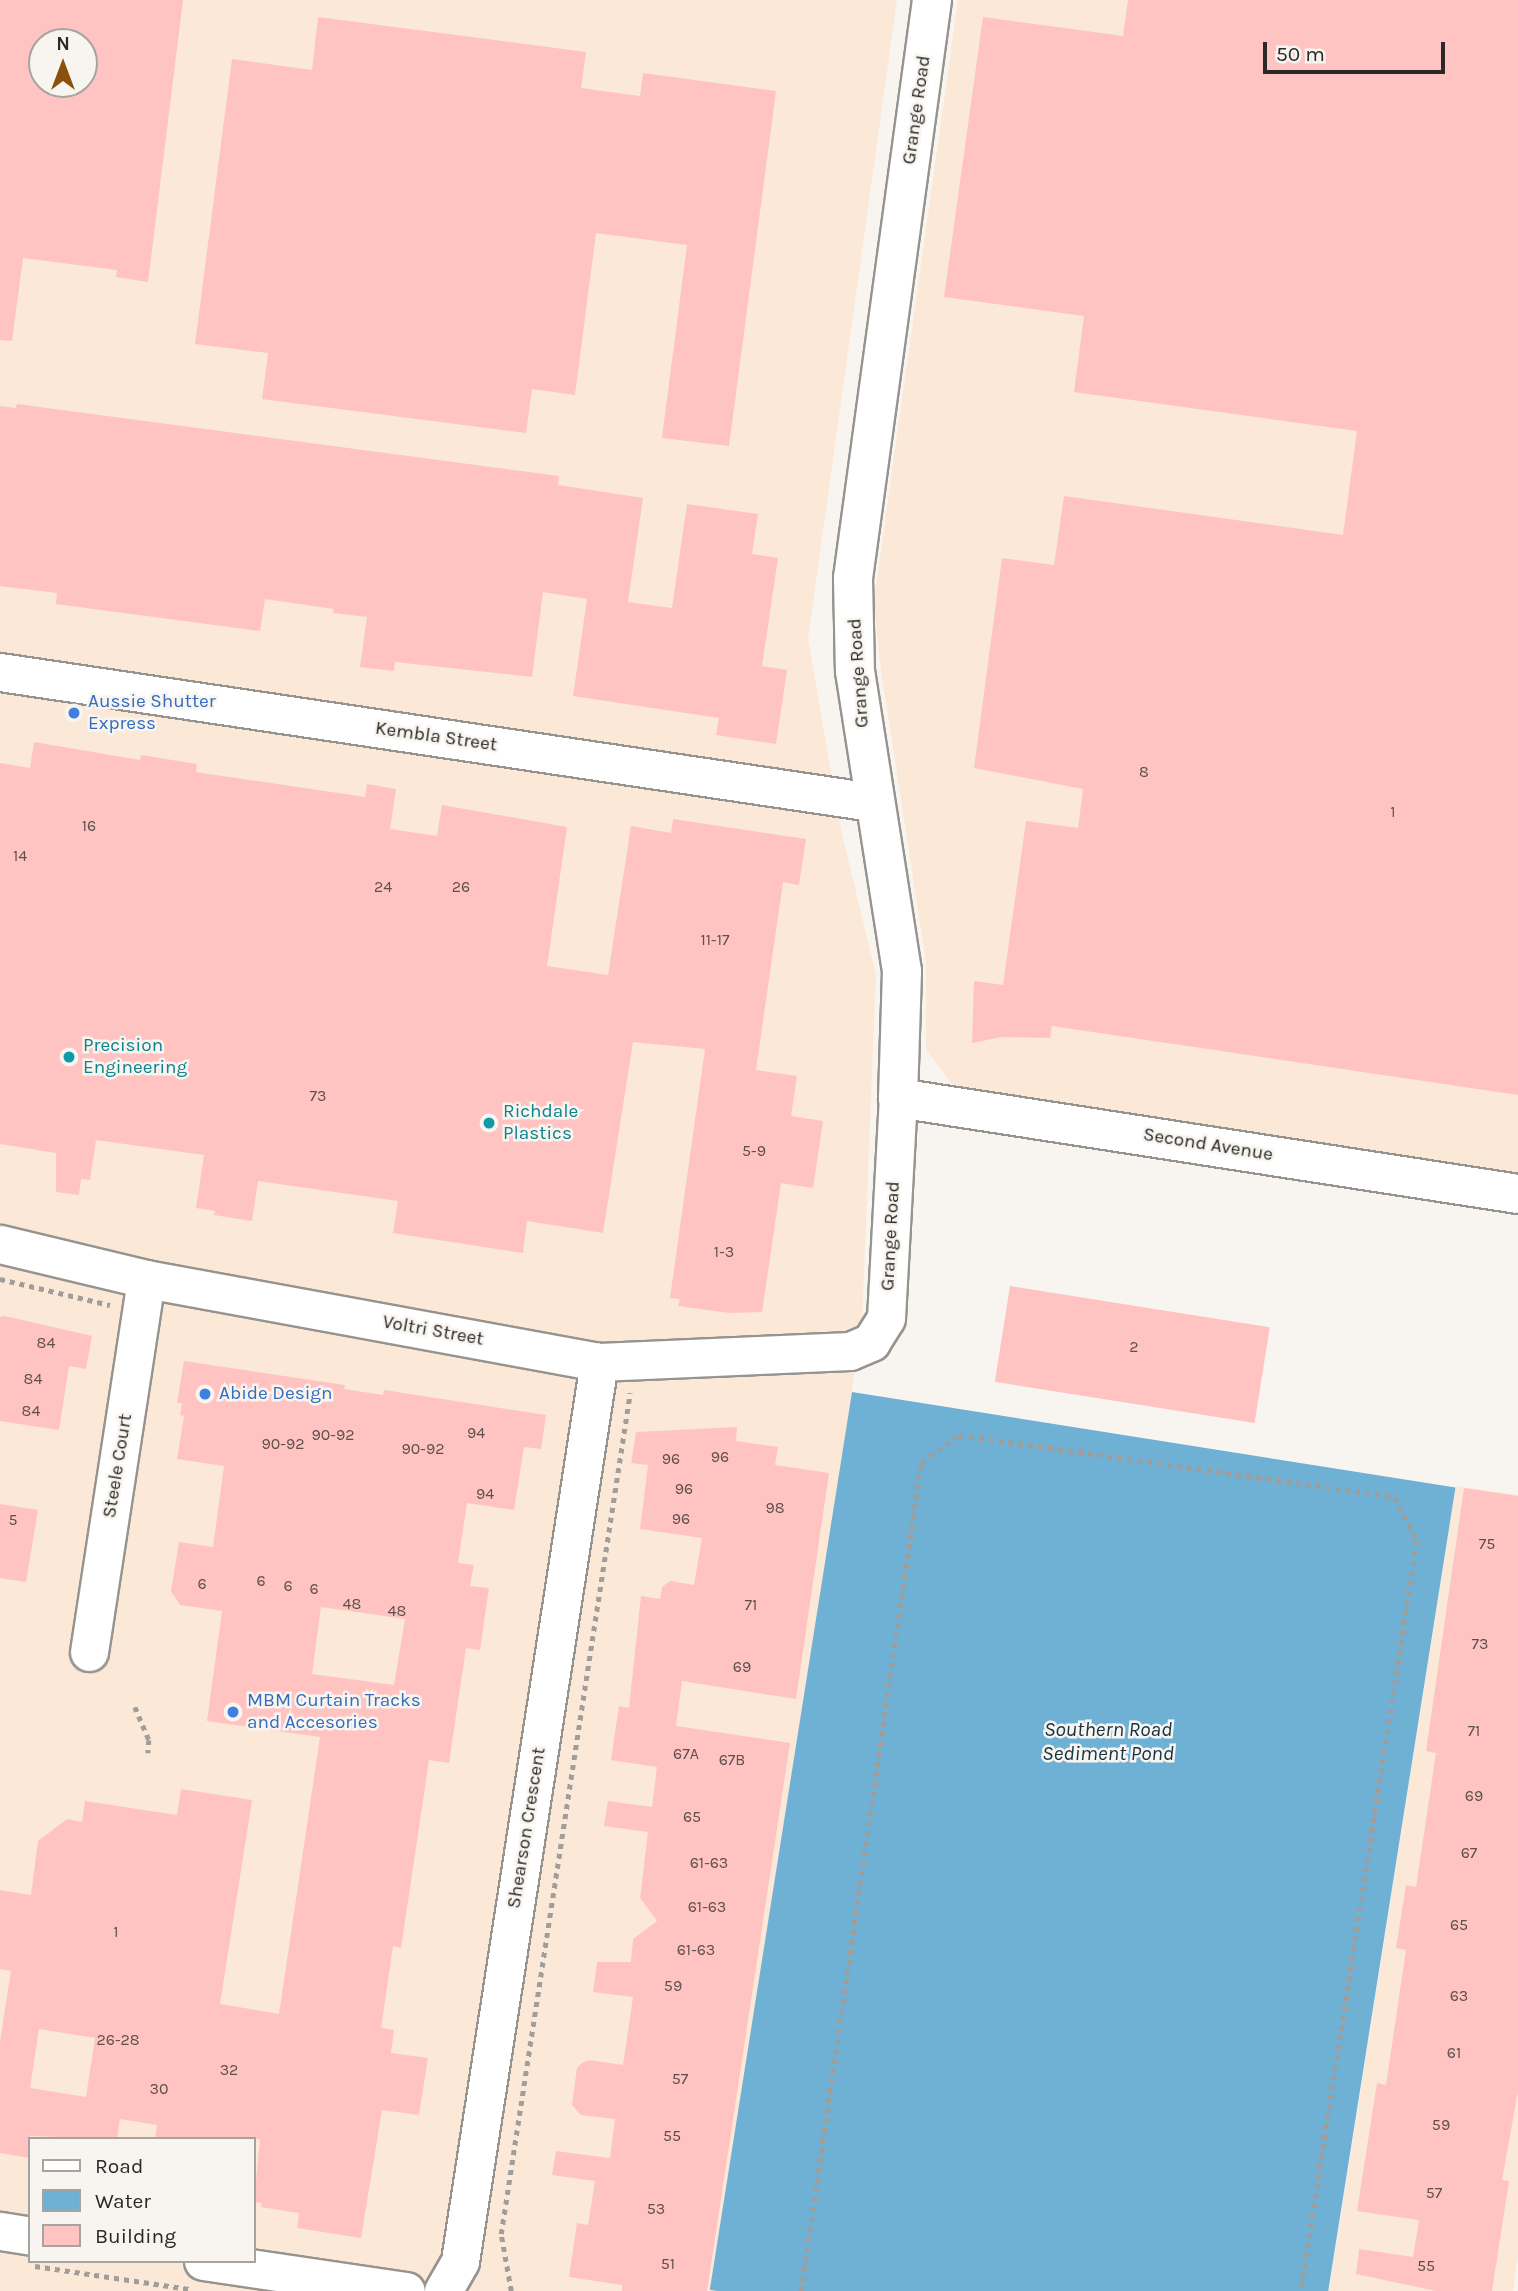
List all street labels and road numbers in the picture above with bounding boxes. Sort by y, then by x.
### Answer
street label: Grange Road [898,54,936,166]
street label: Grange Road [844,617,874,729]
street label: Kembla Street [374,717,498,757]
street label: Second Avenue [1141,1123,1275,1167]
street label: Grange Road [877,1181,905,1291]
street label: Voltri Street [381,1311,485,1351]
street label: Steele Court [99,1412,137,1520]
street label: Shearson Crescent [503,1746,551,1910]

